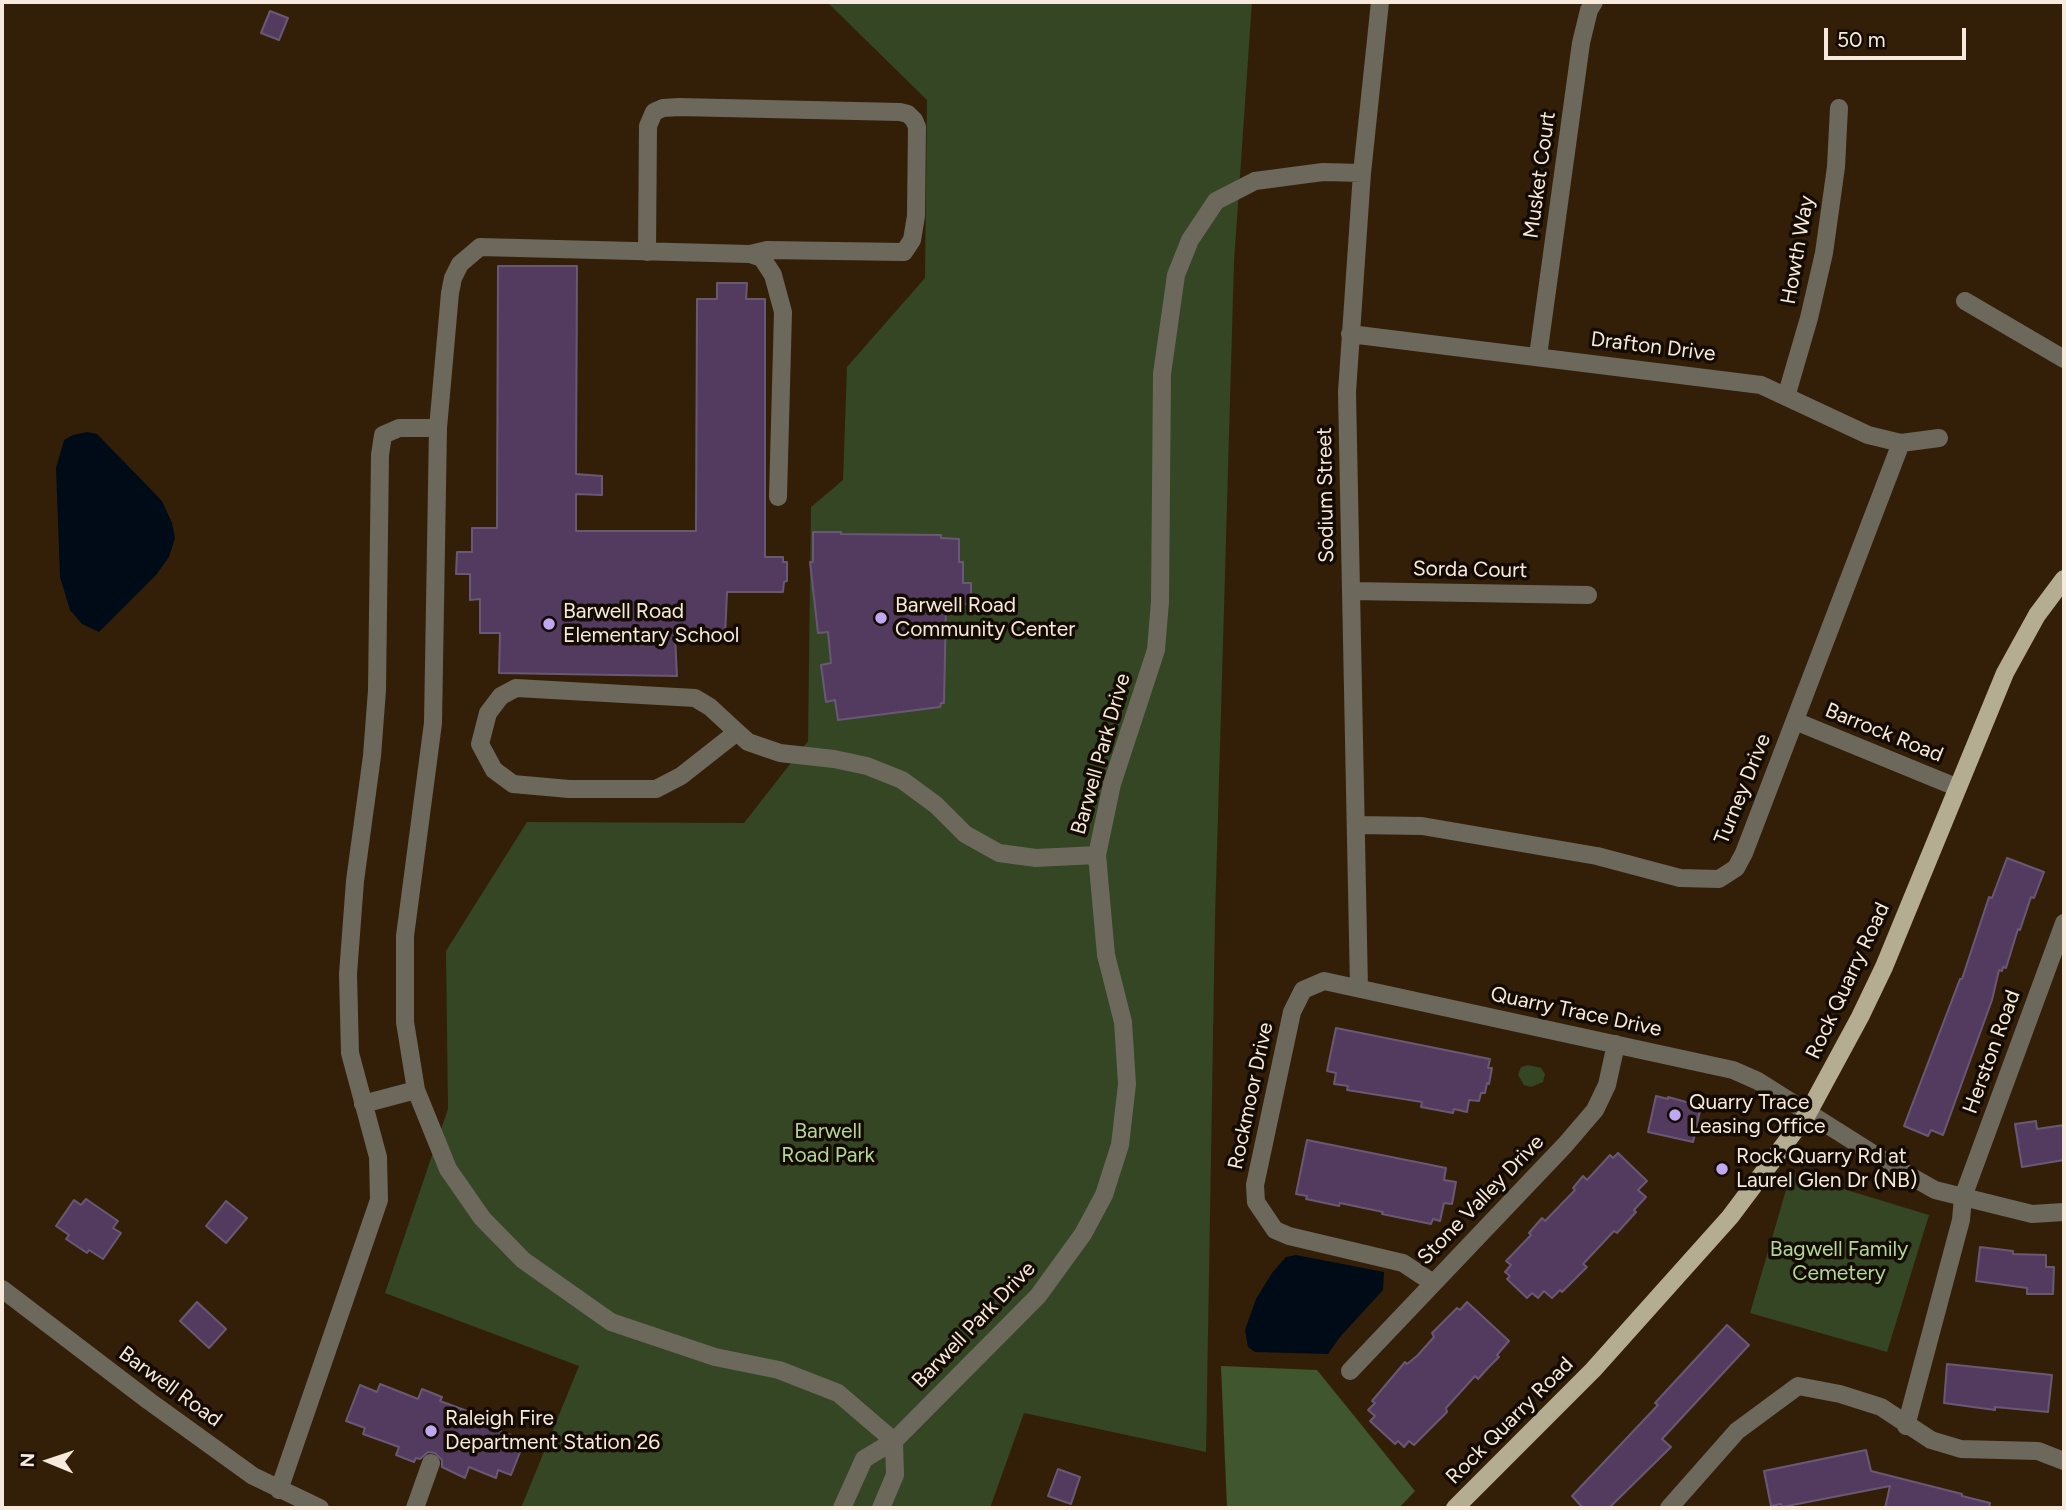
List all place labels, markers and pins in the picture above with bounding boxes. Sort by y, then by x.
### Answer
place label: Barwell Road Community Center [895,593,1075,643]
place label: Barwell Road Elementary School [563,599,739,649]
marker: Barwell Road Community Center [873,610,889,626]
marker: Barwell Road Elementary School [541,616,557,632]
place label: Quarry Trace Leasing Office [1689,1090,1825,1140]
marker: Quarry Trace Leasing Office [1667,1107,1683,1123]
place label: Rock Quarry Rd at Laurel Glen Dr (NB) [1736,1144,1917,1194]
marker: Rock Quarry Rd at Laurel Glen Dr (NB) [1714,1161,1730,1177]
place label: Raleigh Fire Department Station 26 [445,1406,660,1456]
marker: Raleigh Fire Department Station 26 [423,1423,439,1439]

